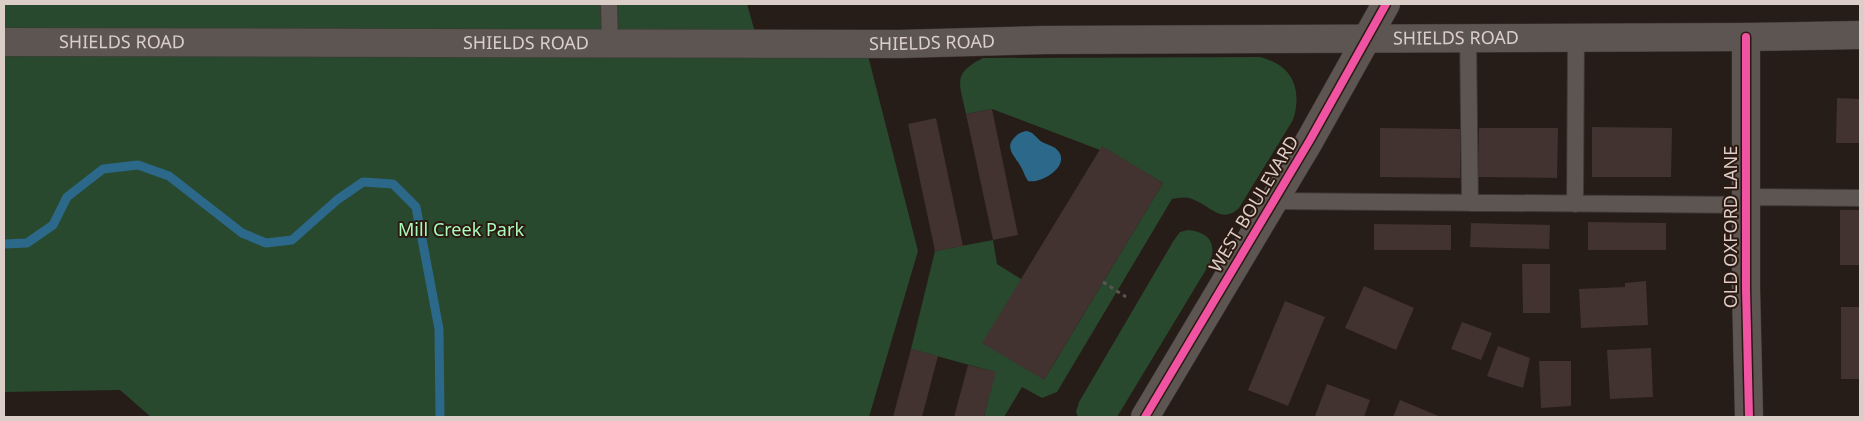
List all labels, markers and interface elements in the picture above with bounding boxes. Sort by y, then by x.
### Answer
street label: SHIELDS ROAD [1393,25,1519,50]
street label: SHIELDS ROAD [869,28,995,55]
street label: SHIELDS ROAD [59,29,185,53]
street label: SHIELDS ROAD [463,30,589,54]
street label: WEST BOULEVARD [1203,131,1303,276]
street label: OLD OXFORD LANE [1718,146,1742,308]
park label: Mill Creek Park [398,217,524,241]

